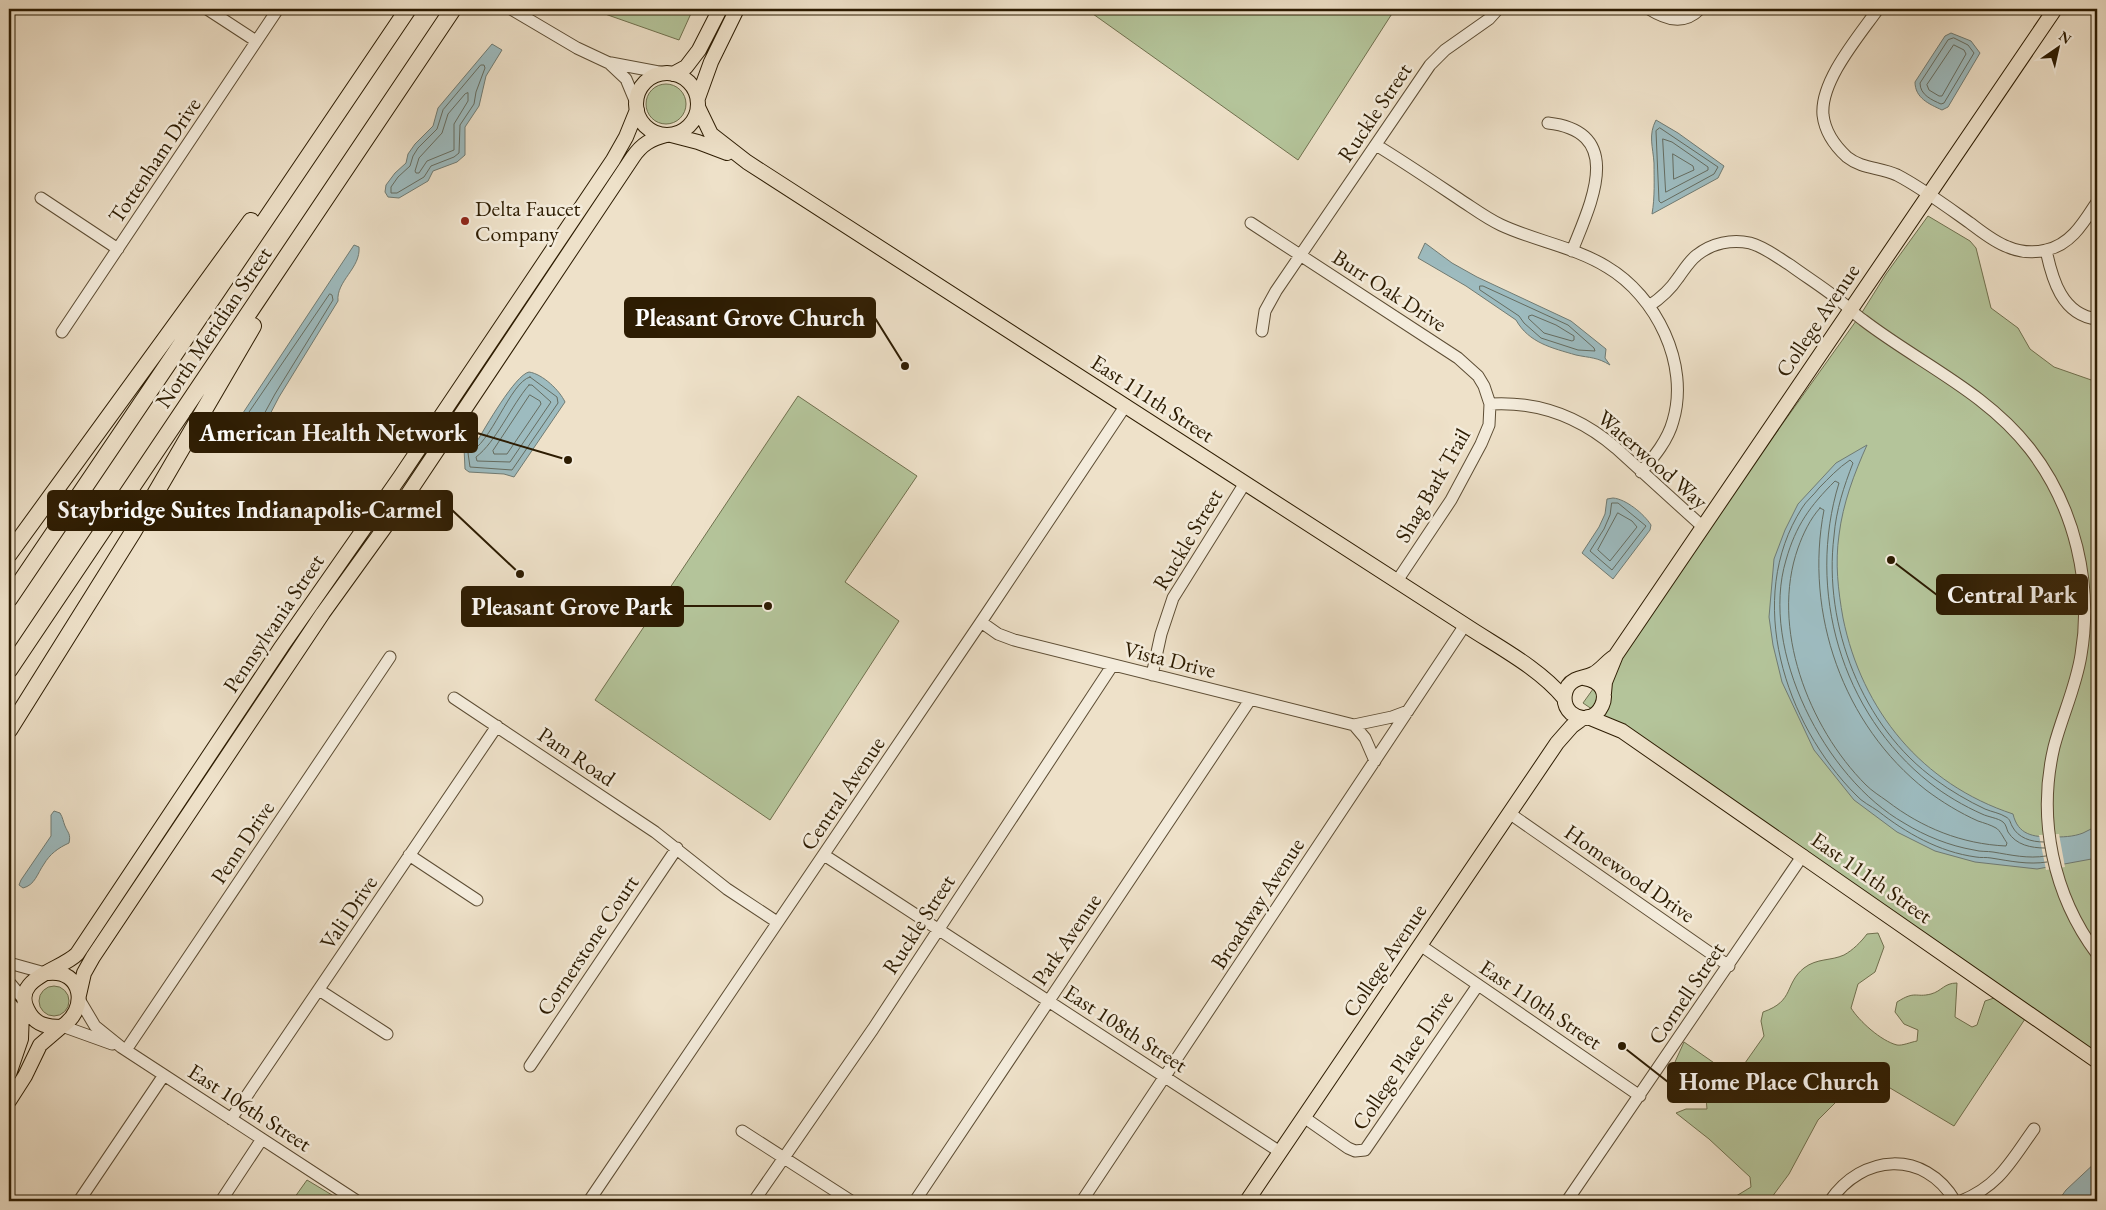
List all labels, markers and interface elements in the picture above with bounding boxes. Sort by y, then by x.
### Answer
north arrow [2034,22,2084,72]
text: N [2056,27,2076,48]
street label: Ruckle Street [1331,57,1418,167]
street label: Tottenham Drive [102,91,207,229]
place label: Delta Faucet Company [475,194,581,248]
marker: Delta Faucet Company [459,215,471,227]
street label: North Meridian Street [149,241,278,414]
street label: Burr Oak Drive [1327,243,1453,338]
street label: College Avenue [1769,258,1866,383]
callout: Pleasant Grove Church [625,298,875,337]
text: Pleasant Grove Church [635,302,866,333]
street label: East 111th Street [1085,348,1220,449]
street label: Waterwood Way [1591,403,1714,516]
callout: American Health Network [190,413,477,452]
text: American Health Network [198,417,468,448]
street label: Shag Bark Trail [1388,423,1477,548]
street label: Ruckle Street [1146,483,1229,595]
callout: Staybridge Suites Indianapolis-Carmel [48,491,452,530]
text: Staybridge Suites Indianapolis-Carmel [58,494,442,526]
street label: Pennsylvania Street [216,548,331,698]
callout: Central Park [1937,575,2087,614]
text: Central Park [1947,579,2078,610]
callout: Pleasant Grove Park [462,587,683,626]
text: Pleasant Grove Park [471,591,674,622]
street label: Vista Drive [1121,634,1219,685]
street label: Pam Road [532,720,622,793]
street label: Central Avenue [794,730,891,856]
street label: Penn Drive [204,795,281,889]
street label: Homewood Drive [1559,818,1701,929]
street label: East 111th Street [1805,825,1938,930]
street label: Broadway Avenue [1204,832,1311,975]
street label: Vali Drive [313,869,384,955]
street label: Cornerstone Court [530,869,645,1021]
street label: Ruckle Street [875,869,961,980]
street label: Park Avenue [1025,887,1108,991]
street label: College Avenue [1336,898,1433,1023]
street label: Cornell Street [1642,936,1731,1050]
street label: East 110th Street [1474,953,1608,1056]
street label: East 108th Street [1058,978,1193,1079]
street label: College Place Drive [1345,984,1460,1136]
street label: East 106th Street [182,1057,317,1158]
callout: Home Place Church [1668,1063,1889,1102]
text: Home Place Church [1679,1066,1880,1097]

